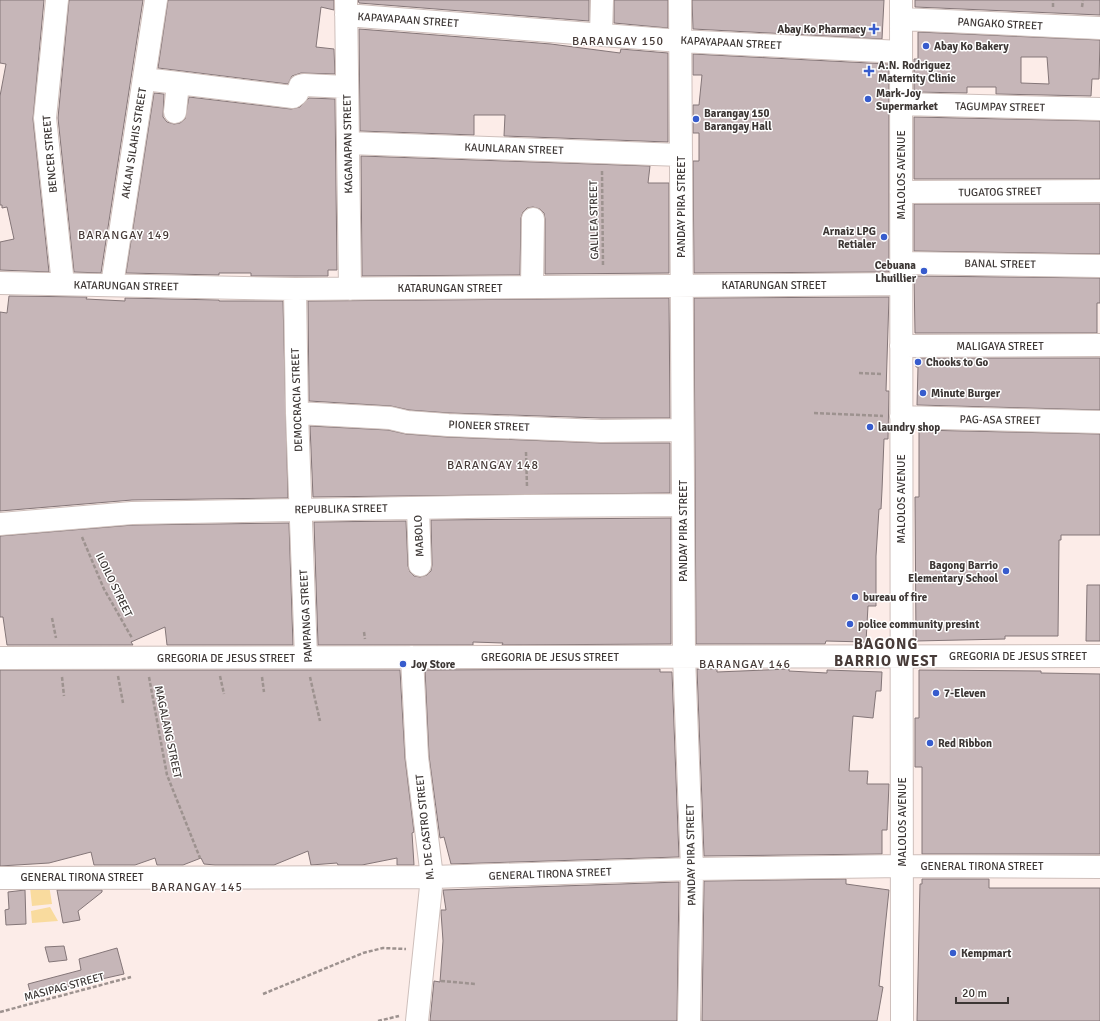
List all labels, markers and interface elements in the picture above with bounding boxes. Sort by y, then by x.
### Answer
street label: KAPAYAPAAN STREET [357,10,460,30]
street label: PANGAKO STREET [957,15,1044,33]
place label: Abay Ko Pharmacy [777,23,867,36]
marker: Abay Ko Pharmacy [869,24,879,34]
district label: BARANGAY 150 [572,34,664,49]
street label: KAPAYAPAAN STREET [680,34,783,52]
place label: Abay Ko Bakery [934,40,1009,53]
marker: Abay Ko Bakery [921,41,931,51]
place label: A.N. Rodriguez Maternity Clinic [878,59,956,85]
marker: A.N. Rodriguez Maternity Clinic [863,65,875,77]
street label: AKLAN SILAHIS STREET [119,86,149,199]
place label: Mark-Joy Supermarket [876,87,938,113]
street label: KAGANAPAN STREET [341,94,355,194]
marker: Mark-Joy Supermarket [863,94,873,104]
street label: TAGUMPAY STREET [955,100,1046,114]
place label: Barangay 150 Barangay Hall [704,107,772,133]
street label: BENCER STREET [40,114,60,193]
marker: Barangay 150 Barangay Hall [691,114,701,124]
street label: MALOLOS AVENUE [895,130,908,220]
street label: KAUNLARAN STREET [464,141,564,157]
street label: PANDAY PIRA STREET [675,156,688,258]
street label: GALILEA STREET [587,180,601,260]
street label: TUGATOG STREET [958,185,1042,199]
place label: Arnaiz LPG Retialer [823,225,877,251]
district label: BARANGAY 149 [78,228,170,243]
marker: Arnaiz LPG Retialer [879,232,889,242]
street label: BANAL STREET [964,257,1036,271]
place label: Cebuana Lhuillier [875,259,917,285]
marker: Cebuana Lhuillier [919,266,929,276]
street label: KATARUNGAN STREET [74,279,179,293]
street label: KATARUNGAN STREET [722,279,827,292]
street label: KATARUNGAN STREET [398,282,503,295]
street label: MALIGAYA STREET [956,340,1044,353]
street label: DEMOCRACIA STREET [289,347,305,452]
place label: Chooks to Go [926,356,989,369]
marker: Chooks to Go [913,357,923,367]
place label: Minute Burger [931,387,1001,400]
marker: Minute Burger [918,388,928,398]
street label: PAG-ASA STREET [960,413,1041,427]
street label: PIONEER STREET [448,418,530,434]
place label: laundry shop [878,421,940,434]
marker: laundry shop [865,422,875,432]
street label: MALOLOS AVENUE [895,454,908,544]
district label: BARANGAY 148 [447,458,539,473]
street label: PANDAY PIRA STREET [677,480,690,582]
street label: REPUBLIKA STREET [294,502,388,516]
street label: MABOLO [411,515,427,557]
street label: ILOILO STREET [93,551,135,620]
place label: Bagong Barrio Elementary School [908,559,999,585]
marker: Bagong Barrio Elementary School [1001,566,1011,576]
street label: PAMPANGA STREET [297,569,315,663]
place label: bureau of fire [863,591,928,604]
marker: bureau of fire [850,592,860,602]
place label: police community presint [858,618,979,631]
marker: police community presint [845,619,855,629]
district label: BAGONG BARRIO WEST [834,635,938,670]
street label: GREGORIA DE JESUS STREET [949,650,1087,663]
street label: GREGORIA DE JESUS STREET [481,651,619,664]
street label: GREGORIA DE JESUS STREET [157,652,295,665]
district label: BARANGAY 146 [699,657,791,672]
place label: Joy Store [411,658,456,671]
marker: Joy Store [398,659,408,669]
street label: MAGALANG STREET [152,685,184,780]
place label: 7-Eleven [944,687,986,700]
marker: 7-Eleven [931,688,941,698]
place label: Red Ribbon [938,737,992,750]
marker: Red Ribbon [925,738,935,748]
street label: M. DE CASTRO STREET [413,773,437,881]
street label: MALOLOS AVENUE [896,777,909,867]
street label: PANDAY PIRA STREET [684,803,698,906]
street label: GENERAL TIRONA STREET [920,860,1044,873]
street label: GENERAL TIRONA STREET [488,865,612,883]
street label: GENERAL TIRONA STREET [20,871,144,884]
district label: BARANGAY 145 [151,880,243,895]
place label: Kempmart [961,947,1011,960]
marker: Kempmart [948,948,958,958]
street label: MASIPAG STREET [23,970,106,1004]
scale bar [956,979,1008,1005]
text: 20 m [962,986,987,1001]

